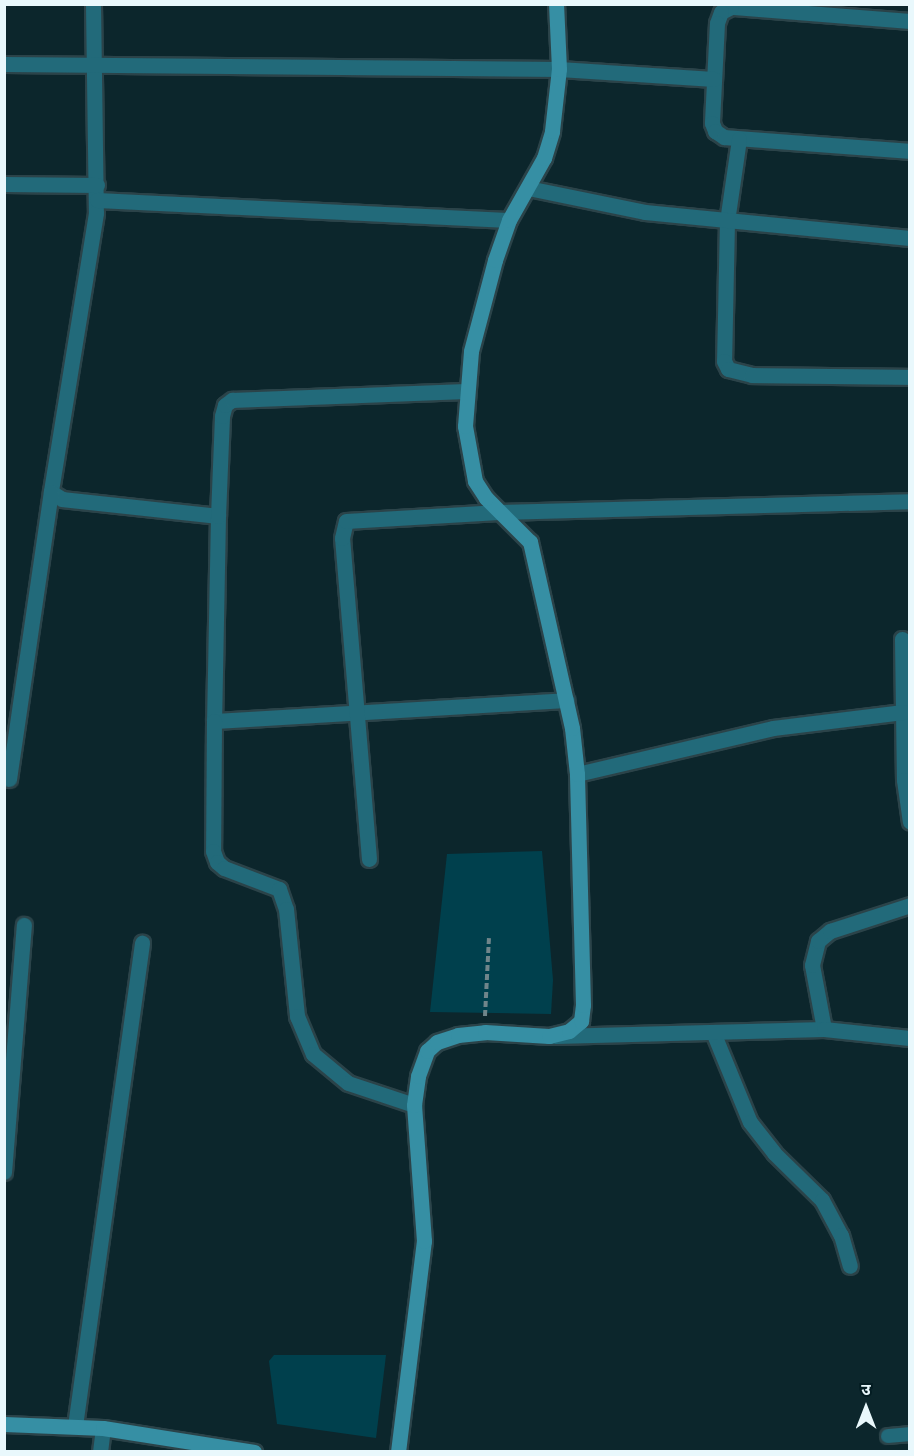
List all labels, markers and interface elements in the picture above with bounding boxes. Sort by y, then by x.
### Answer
north arrow [836,1378,896,1438]
text: उ [861,1380,871,1399]

